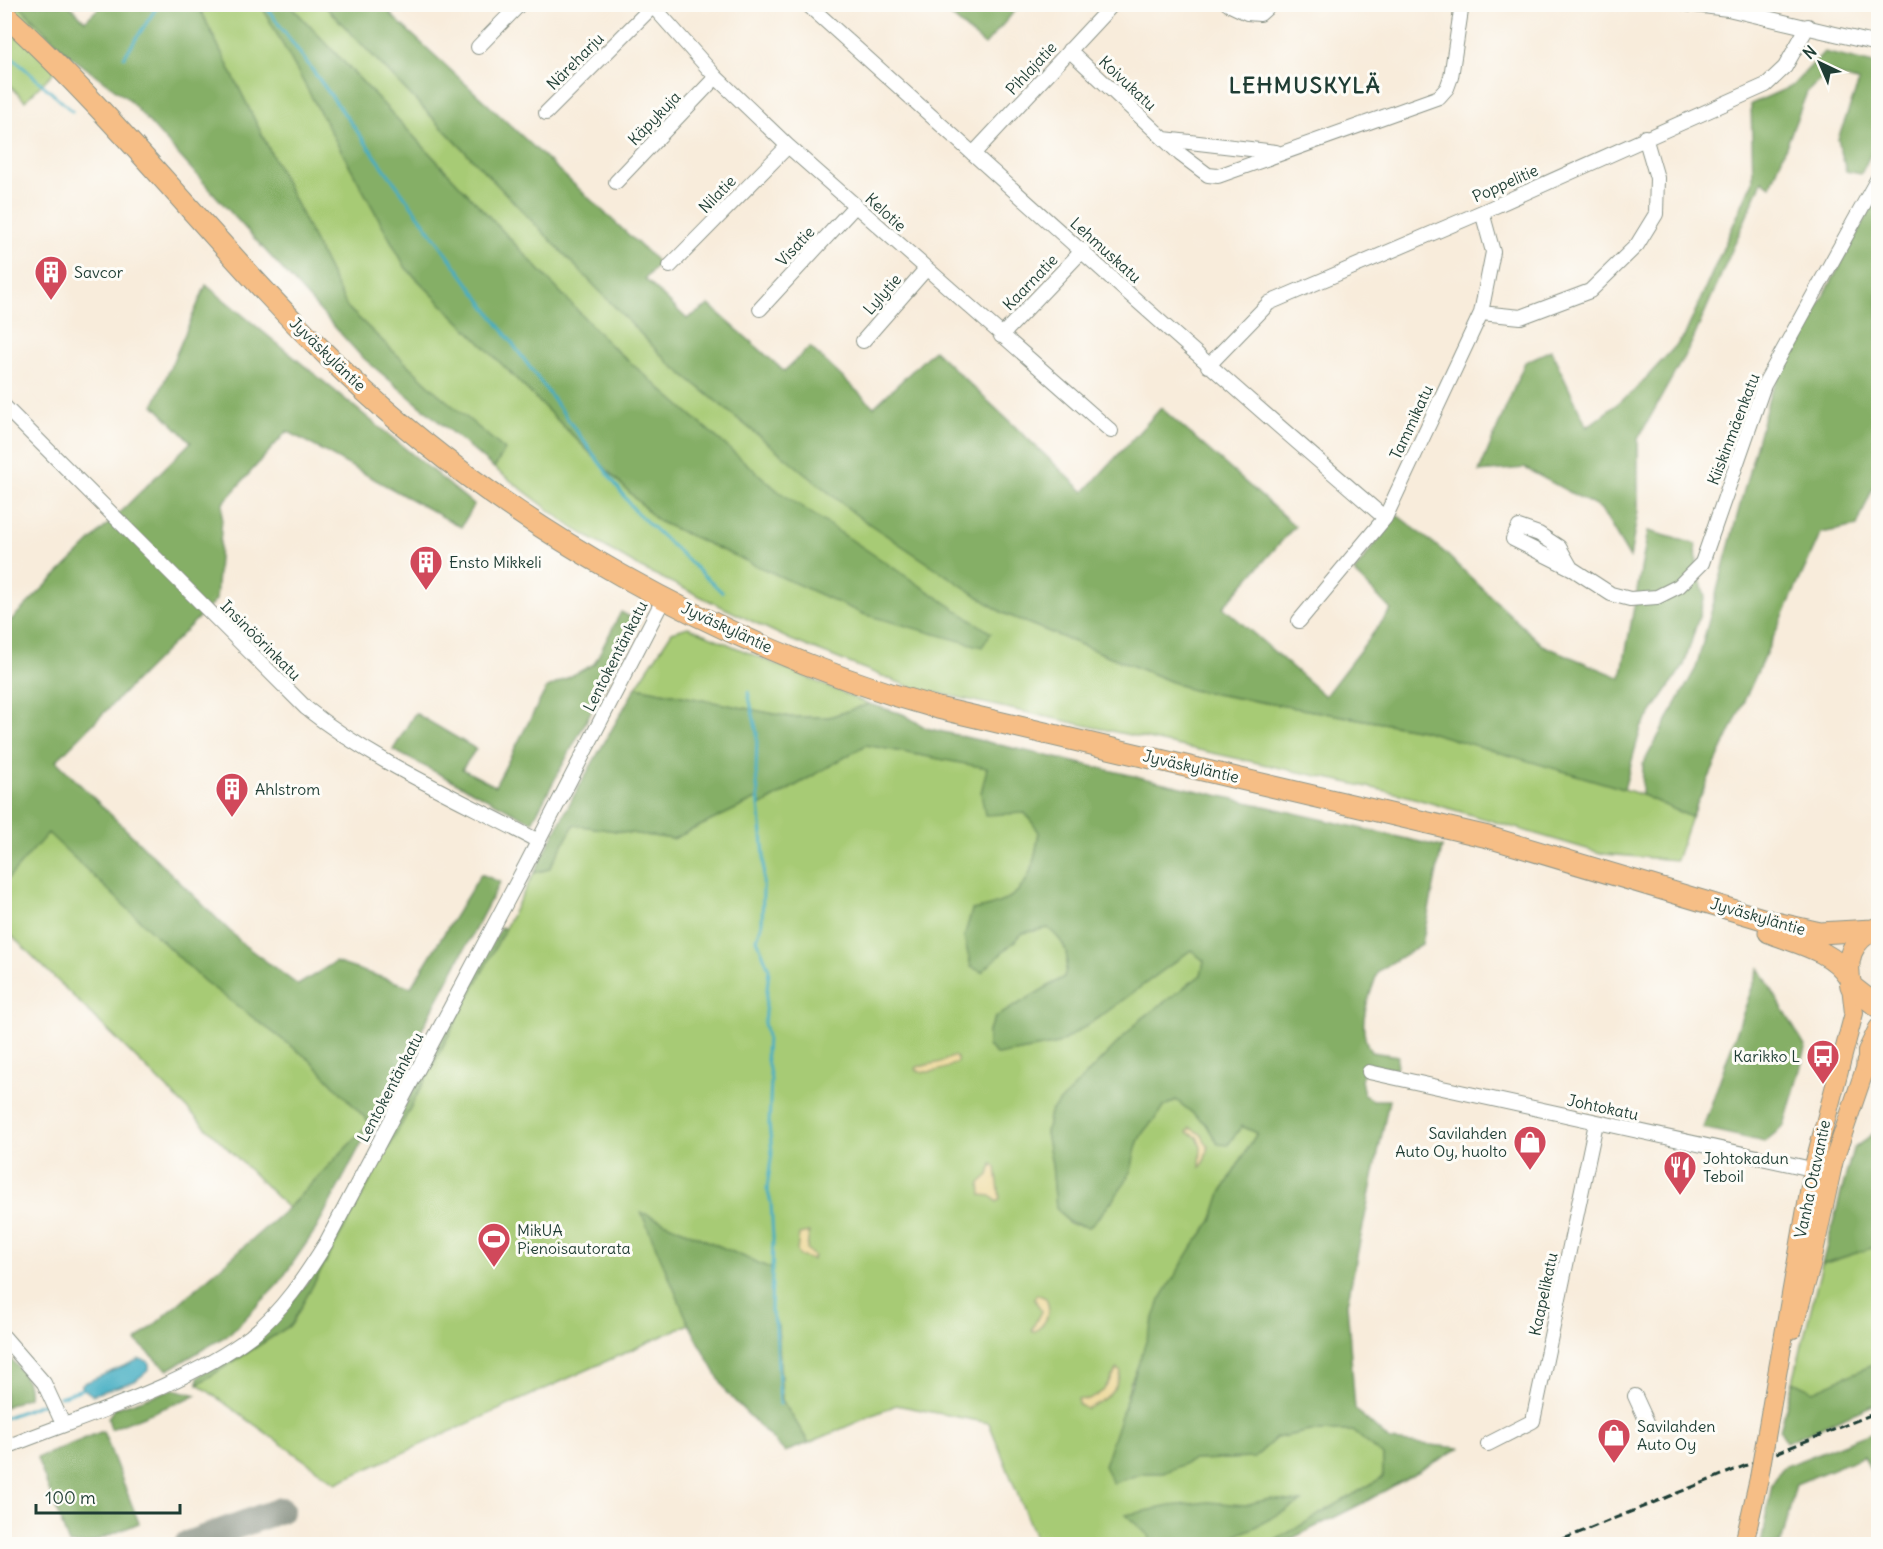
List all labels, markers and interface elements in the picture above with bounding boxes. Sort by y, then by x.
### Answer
street label: Näreharju [542,28,608,94]
north arrow [1790,33,1850,93]
street label: Pihlajatie [1001,37,1061,99]
text: N [1799,41,1821,63]
street label: Koivukatu [1095,51,1161,115]
district label: LEHMUSKYLÄ [1229,71,1381,99]
street label: Käpykuja [623,87,685,149]
street label: Poppelitie [1469,160,1541,206]
street label: Nilatie [694,171,740,217]
street label: Kelotie [861,188,911,236]
street label: Lehmuskatu [1066,213,1146,287]
street label: Visatie [771,222,819,270]
street label: Kaarnatie [998,250,1062,314]
building icon: Savcor [33,254,69,301]
place label: Savcor [74,262,124,282]
street label: Lylytie [859,269,905,319]
street label: Jyväskyläntie [286,313,370,395]
street label: Kiiskinmäenkatu [1702,370,1764,488]
street label: Tammikatu [1385,382,1437,462]
building icon: Ensto Mikkeli [408,544,444,591]
place label: Ensto Mikkeli [449,552,542,572]
street label: Insinöörinkatu [217,596,305,684]
street label: Lentokentänkatu [578,597,652,715]
street label: Jyväskyläntie [678,597,776,657]
street label: Jyväskyläntie [1141,745,1241,787]
building icon: Ahlstrom [214,771,250,818]
place label: Ahlstrom [255,779,320,799]
street label: Jyväskyläntie [1708,893,1808,939]
street label: Lentokentänkatu [353,1029,427,1145]
bus stop icon: Karikko L [1805,1038,1841,1085]
place label: Karikko L [1733,1046,1800,1066]
street label: Johtokatu [1565,1090,1641,1124]
street label: Vanha Otavantie [1790,1118,1834,1240]
place label: Savilahden Auto Oy, huolto [1395,1123,1507,1161]
shop icon: Savilahden Auto Oy, huolto [1512,1124,1548,1171]
place label: Johtokadun Teboil [1703,1148,1789,1186]
restaurant icon: Johtokadun Teboil [1662,1149,1698,1196]
place label: MikUA Pienoisautorata [517,1220,631,1258]
sports icon: MikUA Pienoisautorata [476,1221,512,1268]
street label: Kaapelikatu [1524,1250,1562,1338]
place label: Savilahden Auto Oy [1637,1416,1716,1454]
shop icon: Savilahden Auto Oy [1596,1417,1632,1464]
scale bar [36,1477,180,1515]
text: 100 m [45,1486,96,1509]

